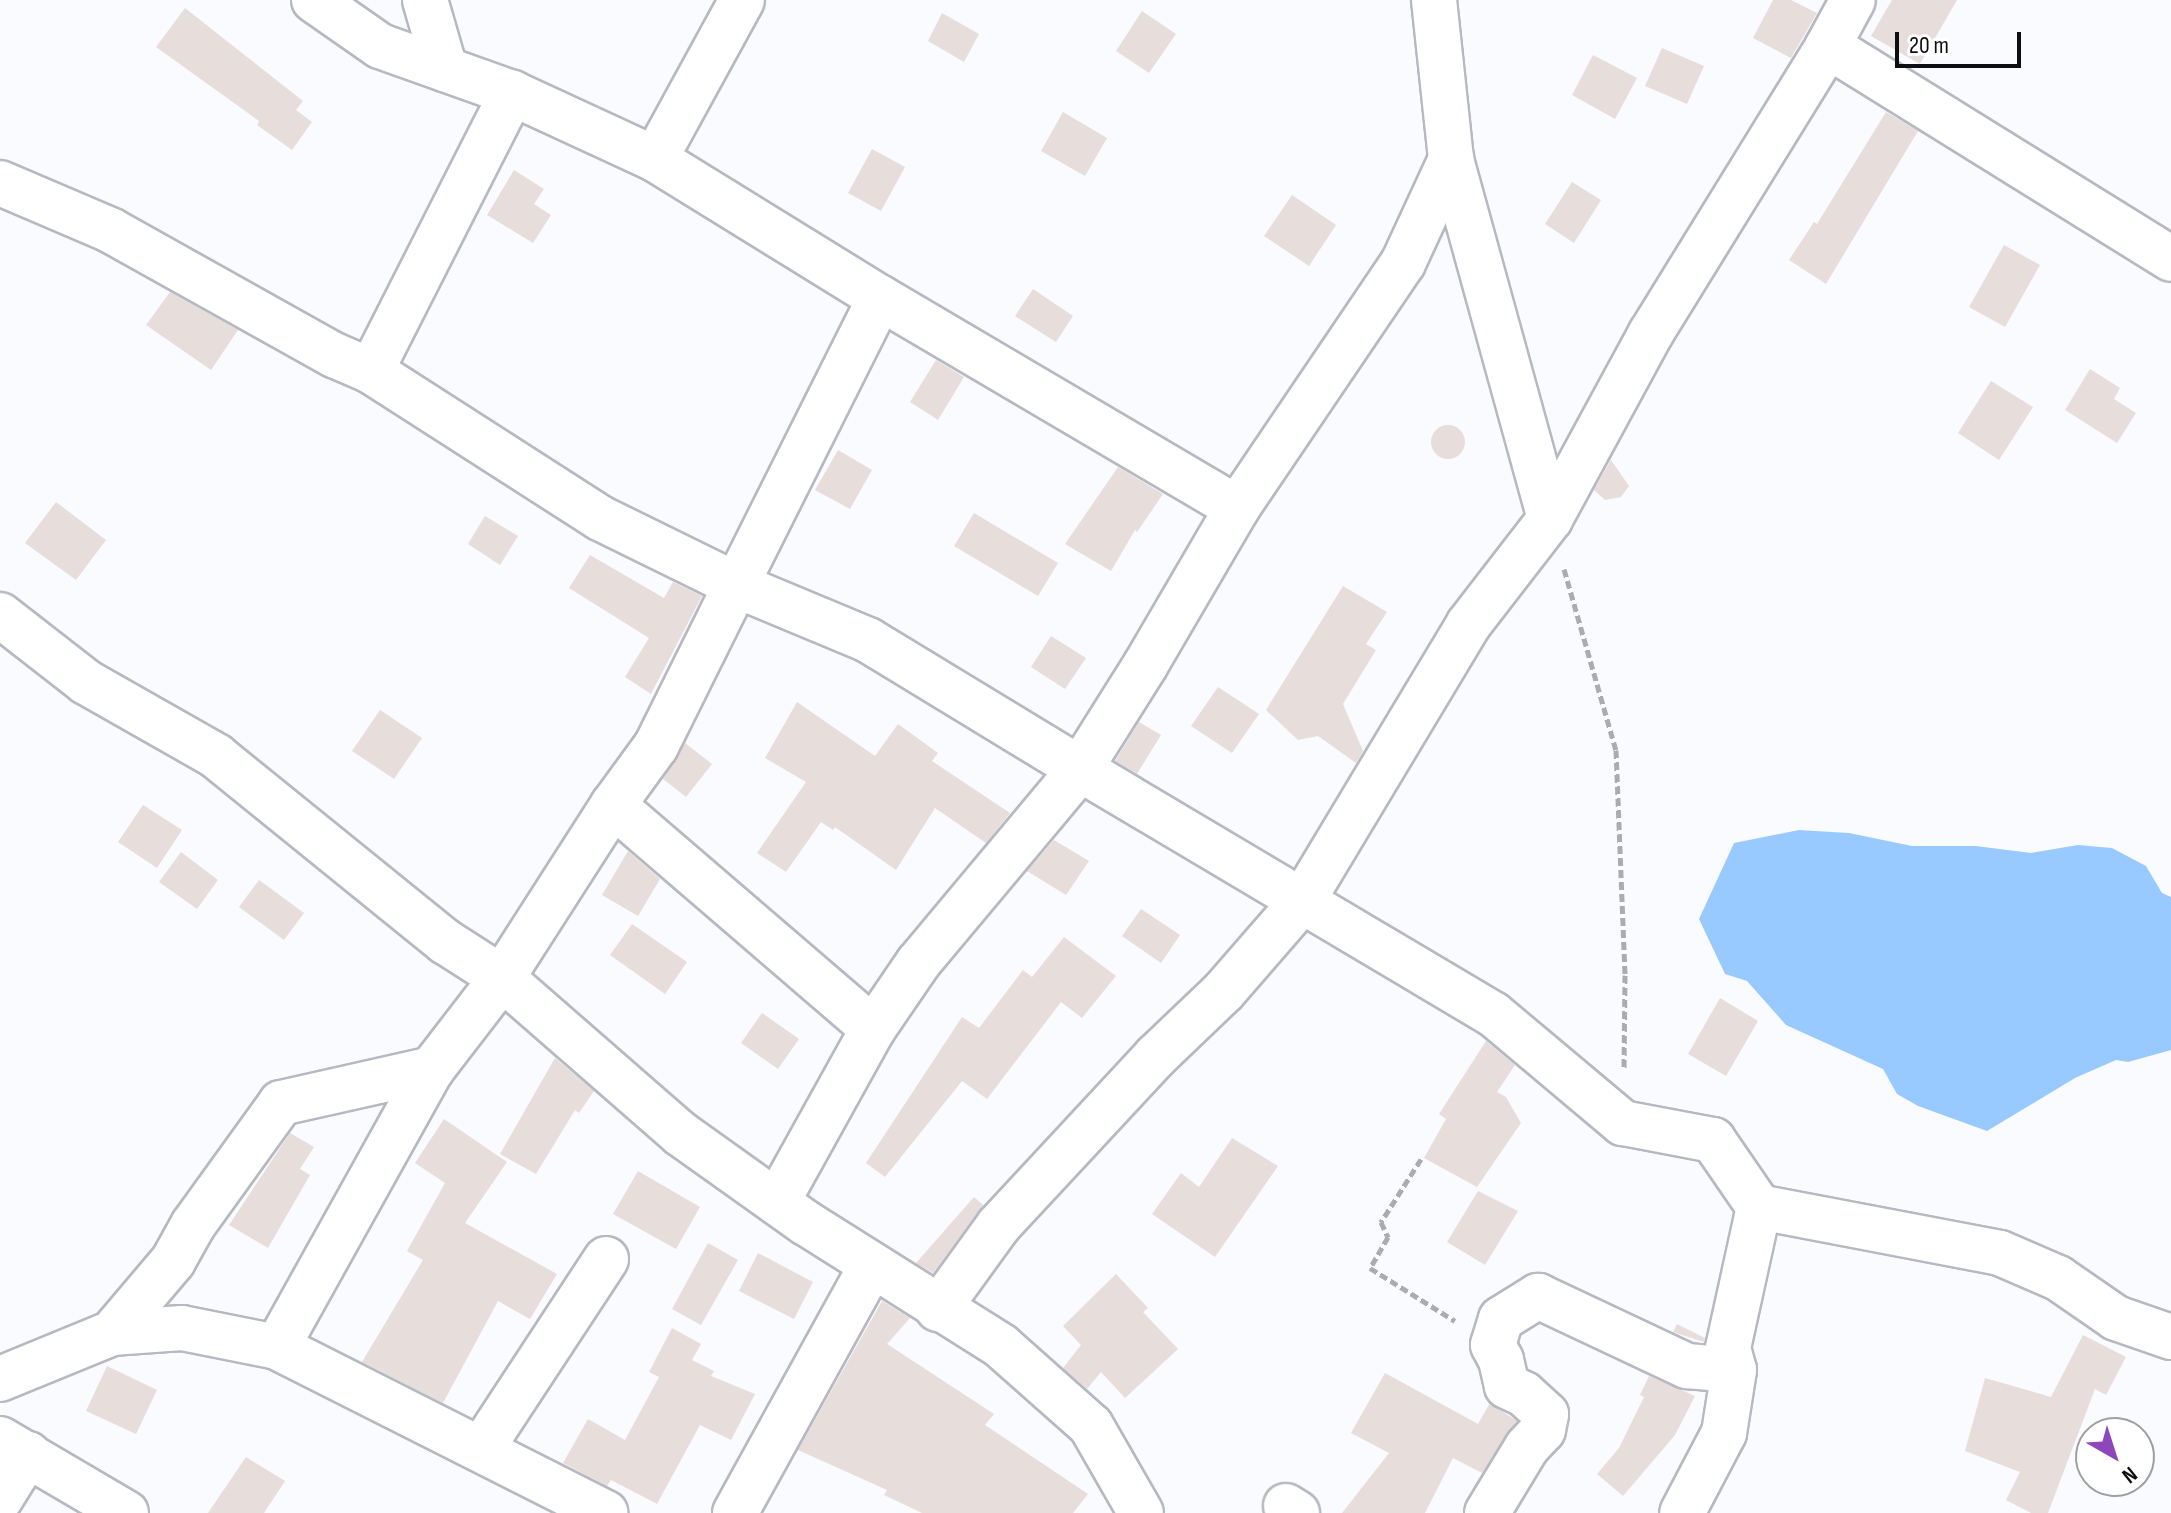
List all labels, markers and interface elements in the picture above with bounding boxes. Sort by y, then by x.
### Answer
scale bar [1899,16,2025,66]
text: 20 m [1909,31,1949,60]
north arrow [2075,1417,2155,1497]
text: N [2116,1460,2142,1489]

